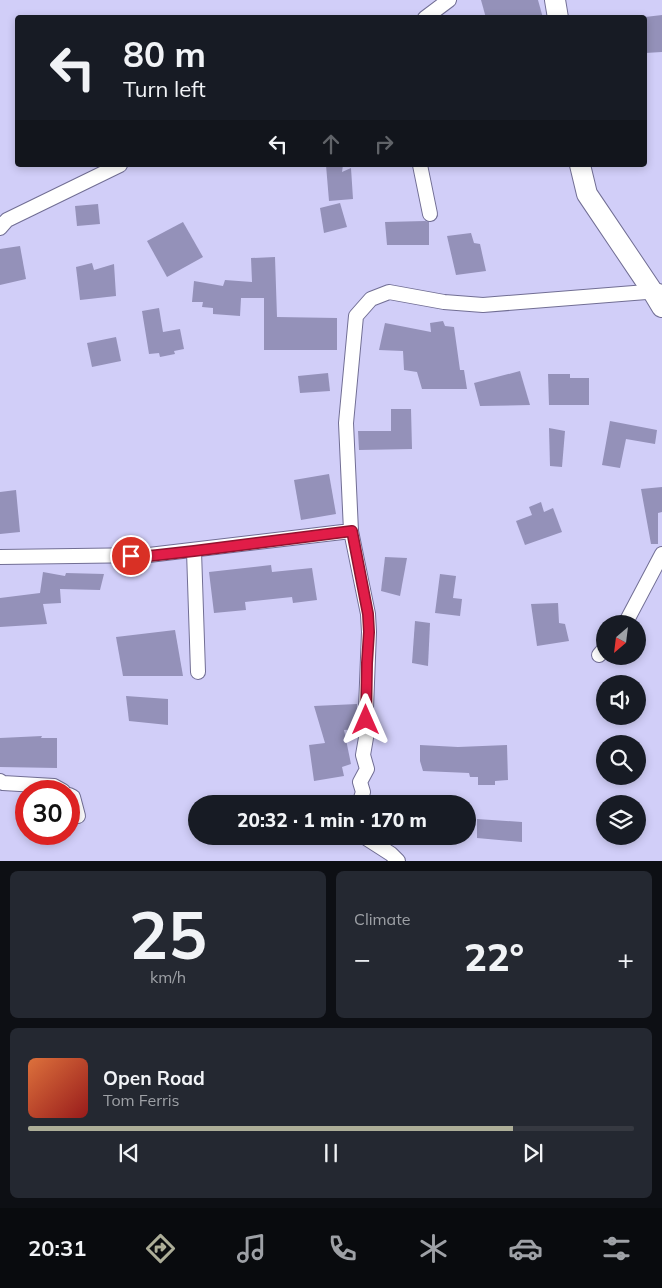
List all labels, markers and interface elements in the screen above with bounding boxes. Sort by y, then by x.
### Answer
text: 80 m [123,32,206,76]
icon: left [40,35,105,100]
text: Turn left [123,75,206,103]
icon: left [264,130,292,158]
icon: ahead [317,130,345,158]
icon: right [370,130,398,158]
pin [110,535,152,577]
icon: arrive [117,542,145,570]
north arrow [596,615,646,665]
map controls [596,615,646,845]
button: sound [596,675,646,725]
position arrow [339,693,391,745]
button: search [596,735,646,785]
speed limit sign: 30 [15,780,80,845]
button: layers [596,795,646,845]
text: 20:32 · 1 min · 170 m [237,808,427,832]
text: 25 [129,894,207,975]
text: Climate [354,909,410,929]
text: 22° [464,933,524,981]
text: − [354,941,371,976]
text: + [617,941,634,976]
text: km/h [150,967,186,987]
text: Open Road [103,1066,205,1090]
text: Tom Ferris [103,1090,180,1110]
icon: previous [115,1139,143,1167]
icon: pause [317,1139,345,1167]
icon: next [519,1139,547,1167]
icon: directions [143,1231,178,1266]
icon: music [234,1231,269,1266]
icon: phone [325,1231,360,1266]
icon: climate [416,1231,451,1266]
icon: car [508,1231,543,1266]
icon: filters [599,1231,634,1266]
text: 20:31 [28,1234,86,1262]

